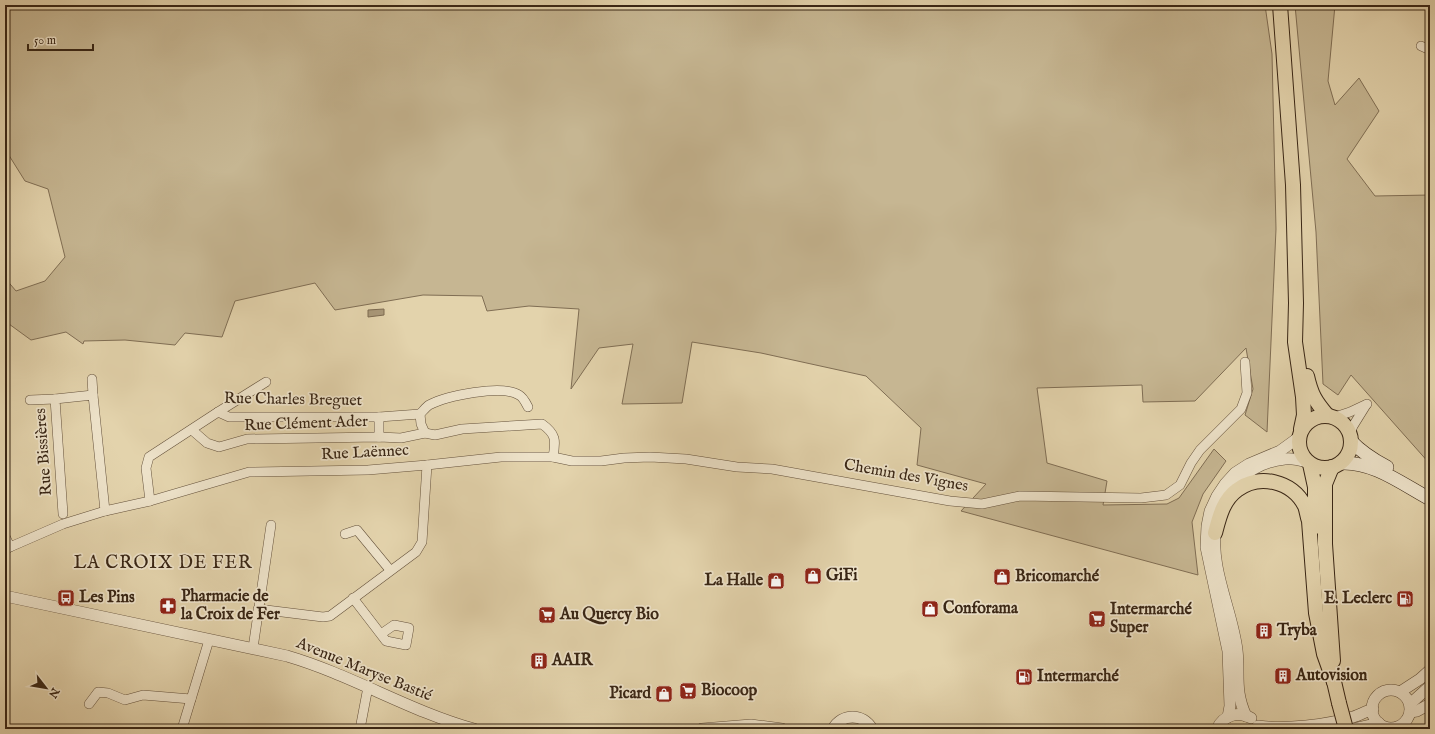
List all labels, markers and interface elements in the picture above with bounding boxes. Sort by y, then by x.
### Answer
scale bar [28,26,93,52]
text: 50 m [34,33,56,48]
street label: Rue Charles Breguet [224,389,363,411]
street label: Rue Bissières [31,407,57,496]
street label: Rue Clément Ader [244,412,368,436]
street label: Rue Laënnec [320,441,410,465]
street label: Chemin des Vignes [842,455,970,497]
district label: LA CROIX DE FER [73,552,253,575]
shop icon: GiFi [803,566,823,586]
place label: GiFi [826,566,858,586]
shop icon: Bricomarché [992,567,1012,587]
place label: Bricomarché [1015,567,1100,587]
place label: La Halle [705,571,764,591]
shop icon: La Halle [766,571,786,591]
place label: Pharmacie de la Croix de Fer [180,587,280,625]
bus stop icon: Les Pins [56,588,76,608]
place label: Les Pins [79,588,135,608]
place label: E. Leclerc [1324,589,1392,609]
fuel station icon: E. Leclerc [1395,589,1415,609]
pharmacy icon: Pharmacie de la Croix de Fer [158,596,178,616]
shop icon: Conforama [920,599,940,619]
place label: Conforama [943,599,1019,619]
place label: Intermarché Super [1110,600,1193,638]
supermarket icon: Au Quercy Bio [537,605,557,625]
place label: Au Quercy Bio [559,605,659,625]
supermarket icon: Intermarché Super [1087,609,1107,629]
building icon: Tryba [1254,621,1274,641]
place label: Tryba [1276,621,1318,641]
street label: Avenue Maryse Bastié [292,633,435,706]
building icon: AAIR [529,651,549,671]
place label: AAIR [551,651,594,671]
building icon: Autovision [1273,666,1293,686]
place label: Autovision [1295,666,1368,686]
fuel station icon: Intermarché [1014,667,1034,687]
place label: Intermarché [1037,667,1120,687]
north arrow [26,668,66,708]
supermarket icon: Biocoop [678,681,698,701]
place label: Biocoop [701,681,758,701]
text: N [45,684,63,701]
place label: Picard [609,684,651,704]
shop icon: Picard [654,684,674,704]

